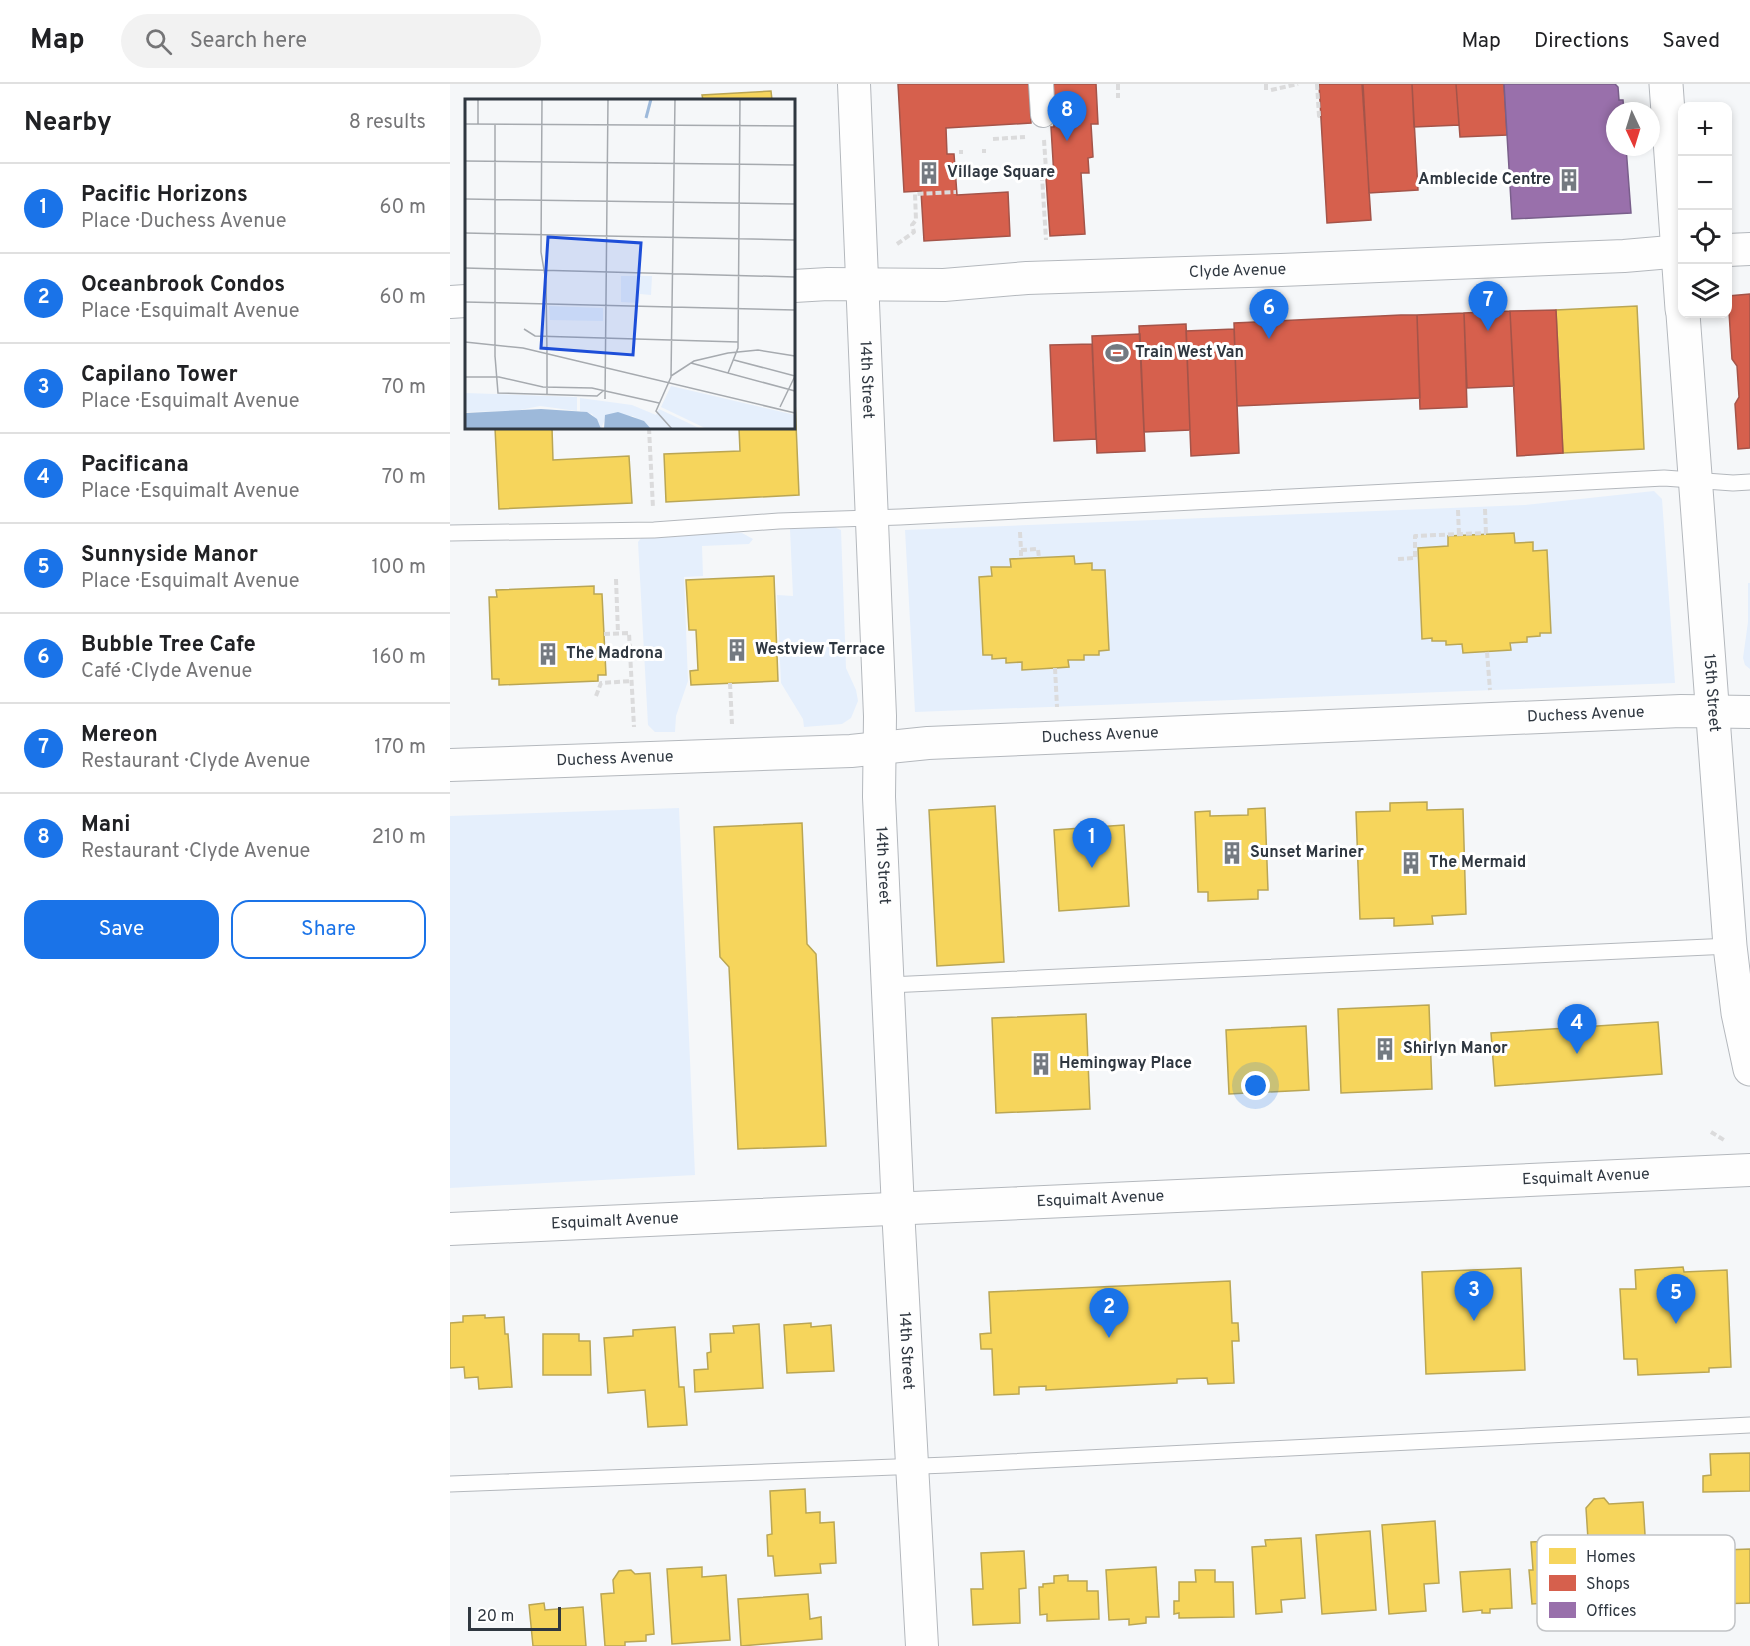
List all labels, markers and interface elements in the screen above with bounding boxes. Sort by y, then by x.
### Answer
search box [121,14,541,68]
text: Map [30,23,85,59]
icon: search [142,25,175,58]
text: Search here [190,28,307,55]
text: Map [1461,28,1501,55]
text: Directions [1534,28,1629,55]
text: Saved [1662,28,1720,55]
pin: 8 [1048,92,1086,141]
inset map [465,99,795,429]
north arrow [1606,102,1660,156]
map controls [1678,102,1732,318]
button: + [1678,102,1732,156]
text: Nearby [24,107,112,140]
text: 8 results [349,110,426,136]
button: − [1678,156,1732,210]
building icon: Village Square [916,160,942,186]
place label: Village Square [947,163,1055,183]
building icon: Amblecide Centre [1556,167,1582,193]
place label: Amblecide Centre [1418,170,1551,190]
text: Pacific Horizons [81,182,248,209]
text: 1 [40,195,48,221]
text: 60 m [380,195,426,221]
text: Place · Duchess Avenue [81,209,286,235]
button: locate [1678,210,1732,264]
street label: Clyde Avenue [1189,260,1287,283]
button: layers [1678,264,1732,318]
text: Oceanbrook Condos [81,272,285,299]
pin: 7 [1468,282,1508,331]
text: 2 [37,285,50,311]
text: 60 m [380,285,426,311]
pin: 6 [1250,290,1288,339]
text: Place · Esquimalt Avenue [81,299,300,325]
street label: 14th Street [855,340,878,419]
sports icon: Train West Van [1104,340,1130,366]
place label: Train West Van [1135,343,1244,363]
text: Capilano Tower [81,362,238,389]
text: 3 [38,375,50,401]
text: 70 m [382,375,426,401]
text: Place · Esquimalt Avenue [81,389,300,415]
text: Pacificana [81,452,189,479]
text: 4 [37,465,50,491]
text: 70 m [382,465,426,491]
text: Place · Esquimalt Avenue [81,479,300,505]
text: Sunnyside Manor [81,542,258,569]
text: 5 [37,555,50,581]
text: 100 m [371,555,426,581]
text: Place · Esquimalt Avenue [81,569,300,595]
text: Bubble Tree Cafe [81,632,256,659]
building icon: Westview Terrace [724,637,750,663]
place label: Westview Terrace [755,640,885,660]
building icon: The Madrona [535,641,561,667]
place label: The Madrona [566,644,663,664]
text: 6 [37,645,50,671]
text: 160 m [372,645,426,671]
street label: 15th Street [1698,653,1724,733]
text: Café · Clyde Avenue [81,659,252,685]
street label: Duchess Avenue [1527,703,1645,728]
text: Mereon [81,722,158,749]
street label: Duchess Avenue [1041,723,1159,748]
text: 7 [38,735,49,761]
text: 170 m [374,735,426,761]
street label: Duchess Avenue [556,747,674,771]
text: Restaurant · Clyde Avenue [81,749,310,775]
text: Mani [81,812,130,839]
pin: 1 [1072,818,1112,868]
text: 8 [37,825,50,851]
text: 210 m [372,825,426,851]
street label: 14th Street [870,826,894,905]
text: Restaurant · Clyde Avenue [81,839,310,865]
building icon: Sunset Mariner [1219,840,1245,866]
place label: Sunset Mariner [1250,843,1364,863]
building icon: The Mermaid [1398,850,1424,876]
place label: The Mermaid [1429,853,1526,873]
button: Save [24,900,219,959]
button: Share [231,900,426,959]
pin: 4 [1558,1004,1596,1054]
building icon: Shirlyn Manor [1372,1036,1398,1062]
place label: Shirlyn Manor [1403,1039,1508,1059]
building icon: Hemingway Place [1028,1051,1054,1077]
place label: Hemingway Place [1059,1054,1192,1074]
your location [1241,1071,1270,1100]
street label: Esquimalt Avenue [1522,1165,1650,1190]
street label: Esquimalt Avenue [1036,1187,1165,1212]
street label: Esquimalt Avenue [551,1209,679,1234]
pin: 3 [1454,1272,1494,1321]
pin: 5 [1656,1274,1696,1324]
pin: 2 [1090,1288,1128,1338]
street label: 14th Street [894,1311,918,1390]
legend [1537,1535,1735,1631]
text: Homes [1586,1548,1636,1568]
text: Shops [1586,1575,1630,1595]
text: Offices [1586,1602,1637,1622]
scale bar [468,1604,561,1632]
text: 20 m [477,1607,514,1627]

